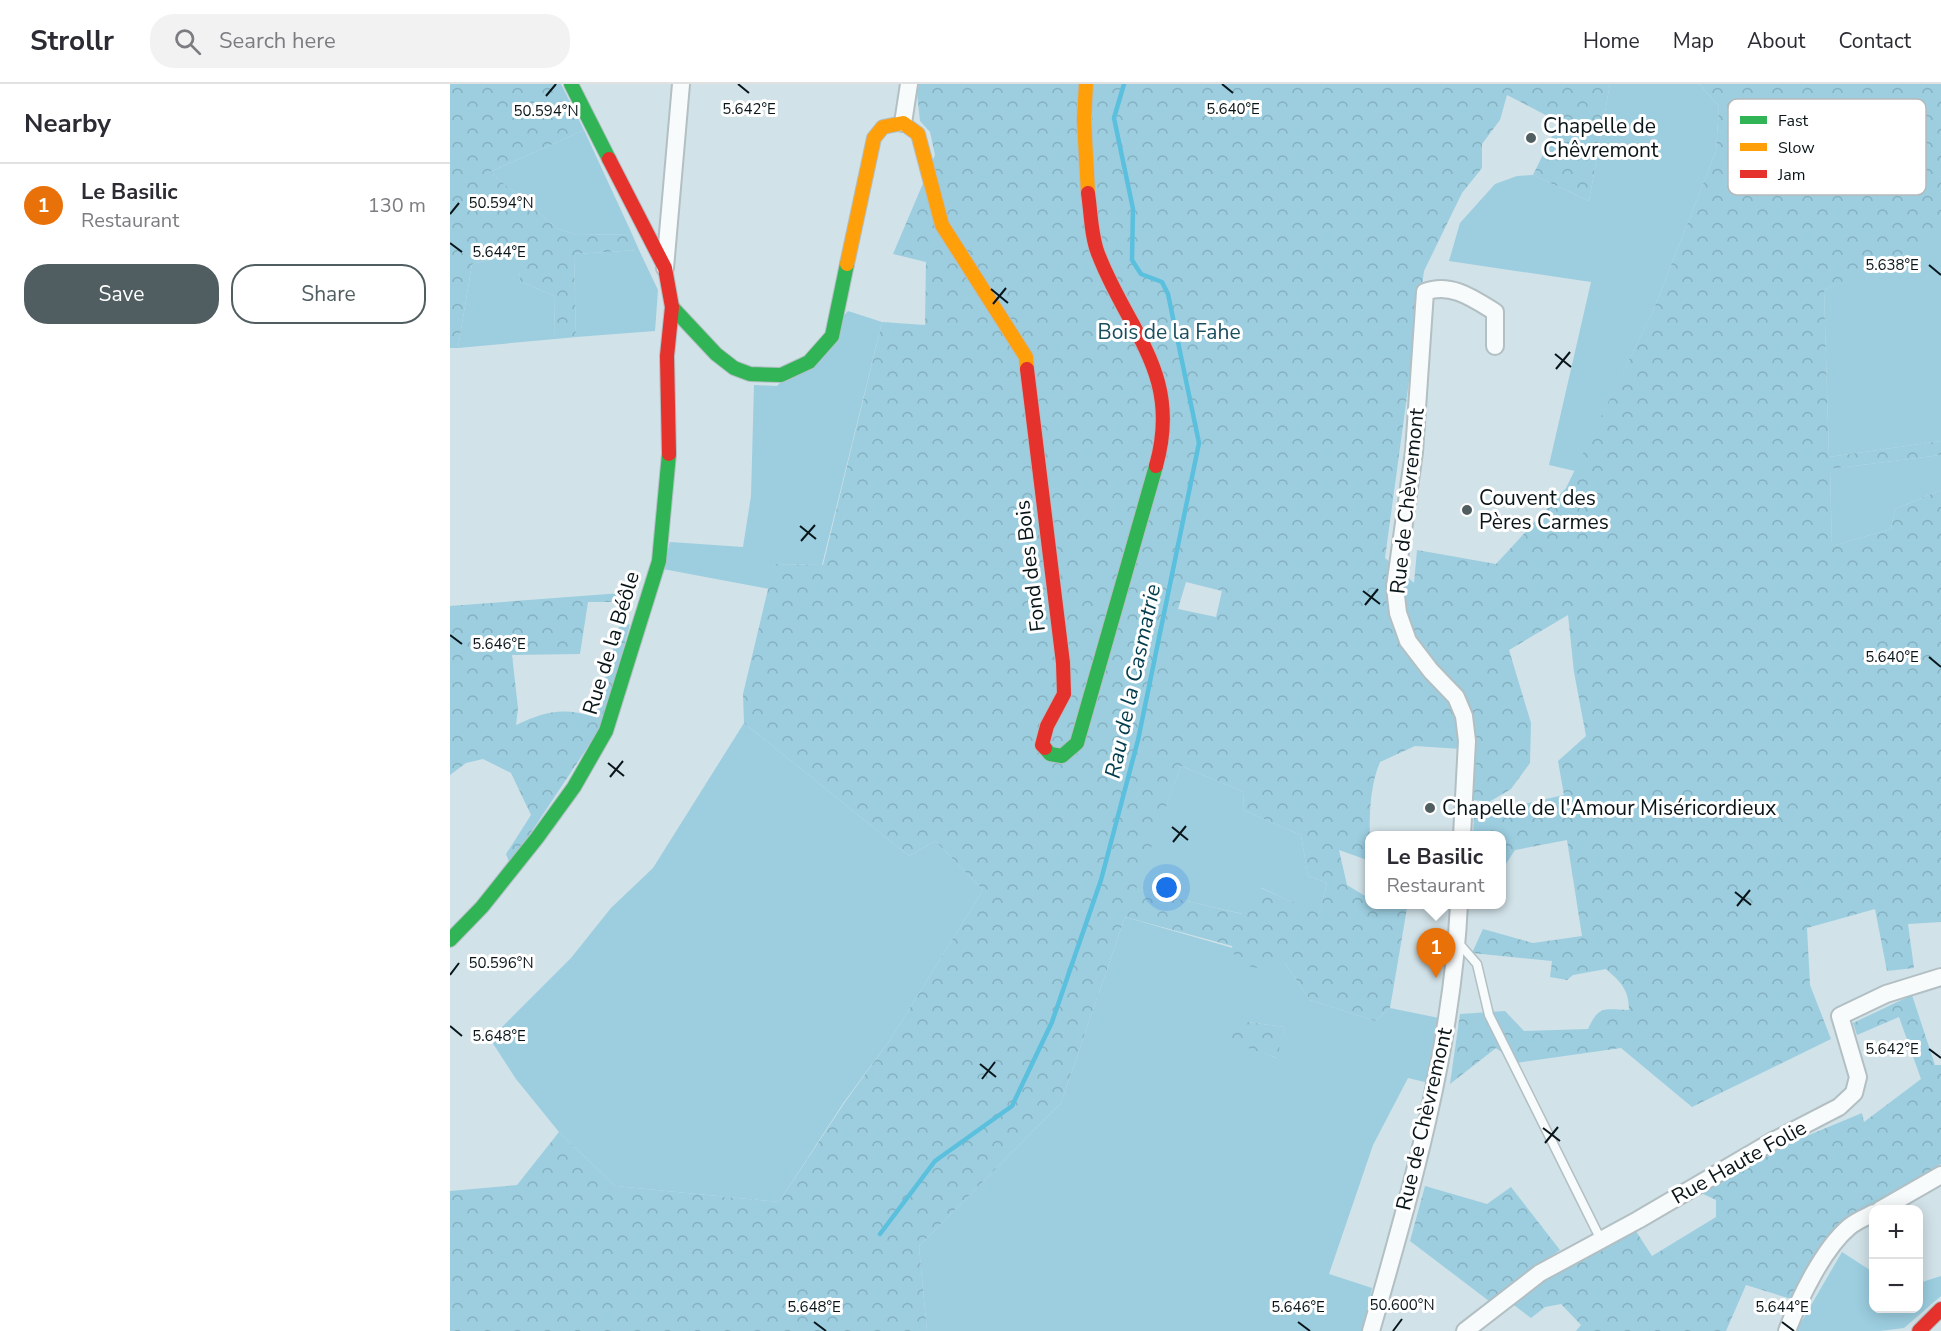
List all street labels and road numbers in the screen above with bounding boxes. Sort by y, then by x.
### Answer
street label: Rue de Chèvremont [1383,406,1431,595]
street label: Fond des Bois [1008,499,1052,633]
street label: Rue de la Béôle [576,568,646,718]
street label: Rue de Chèvremont [1389,1024,1459,1213]
street label: Rue Haute Folie [1667,1113,1811,1211]

